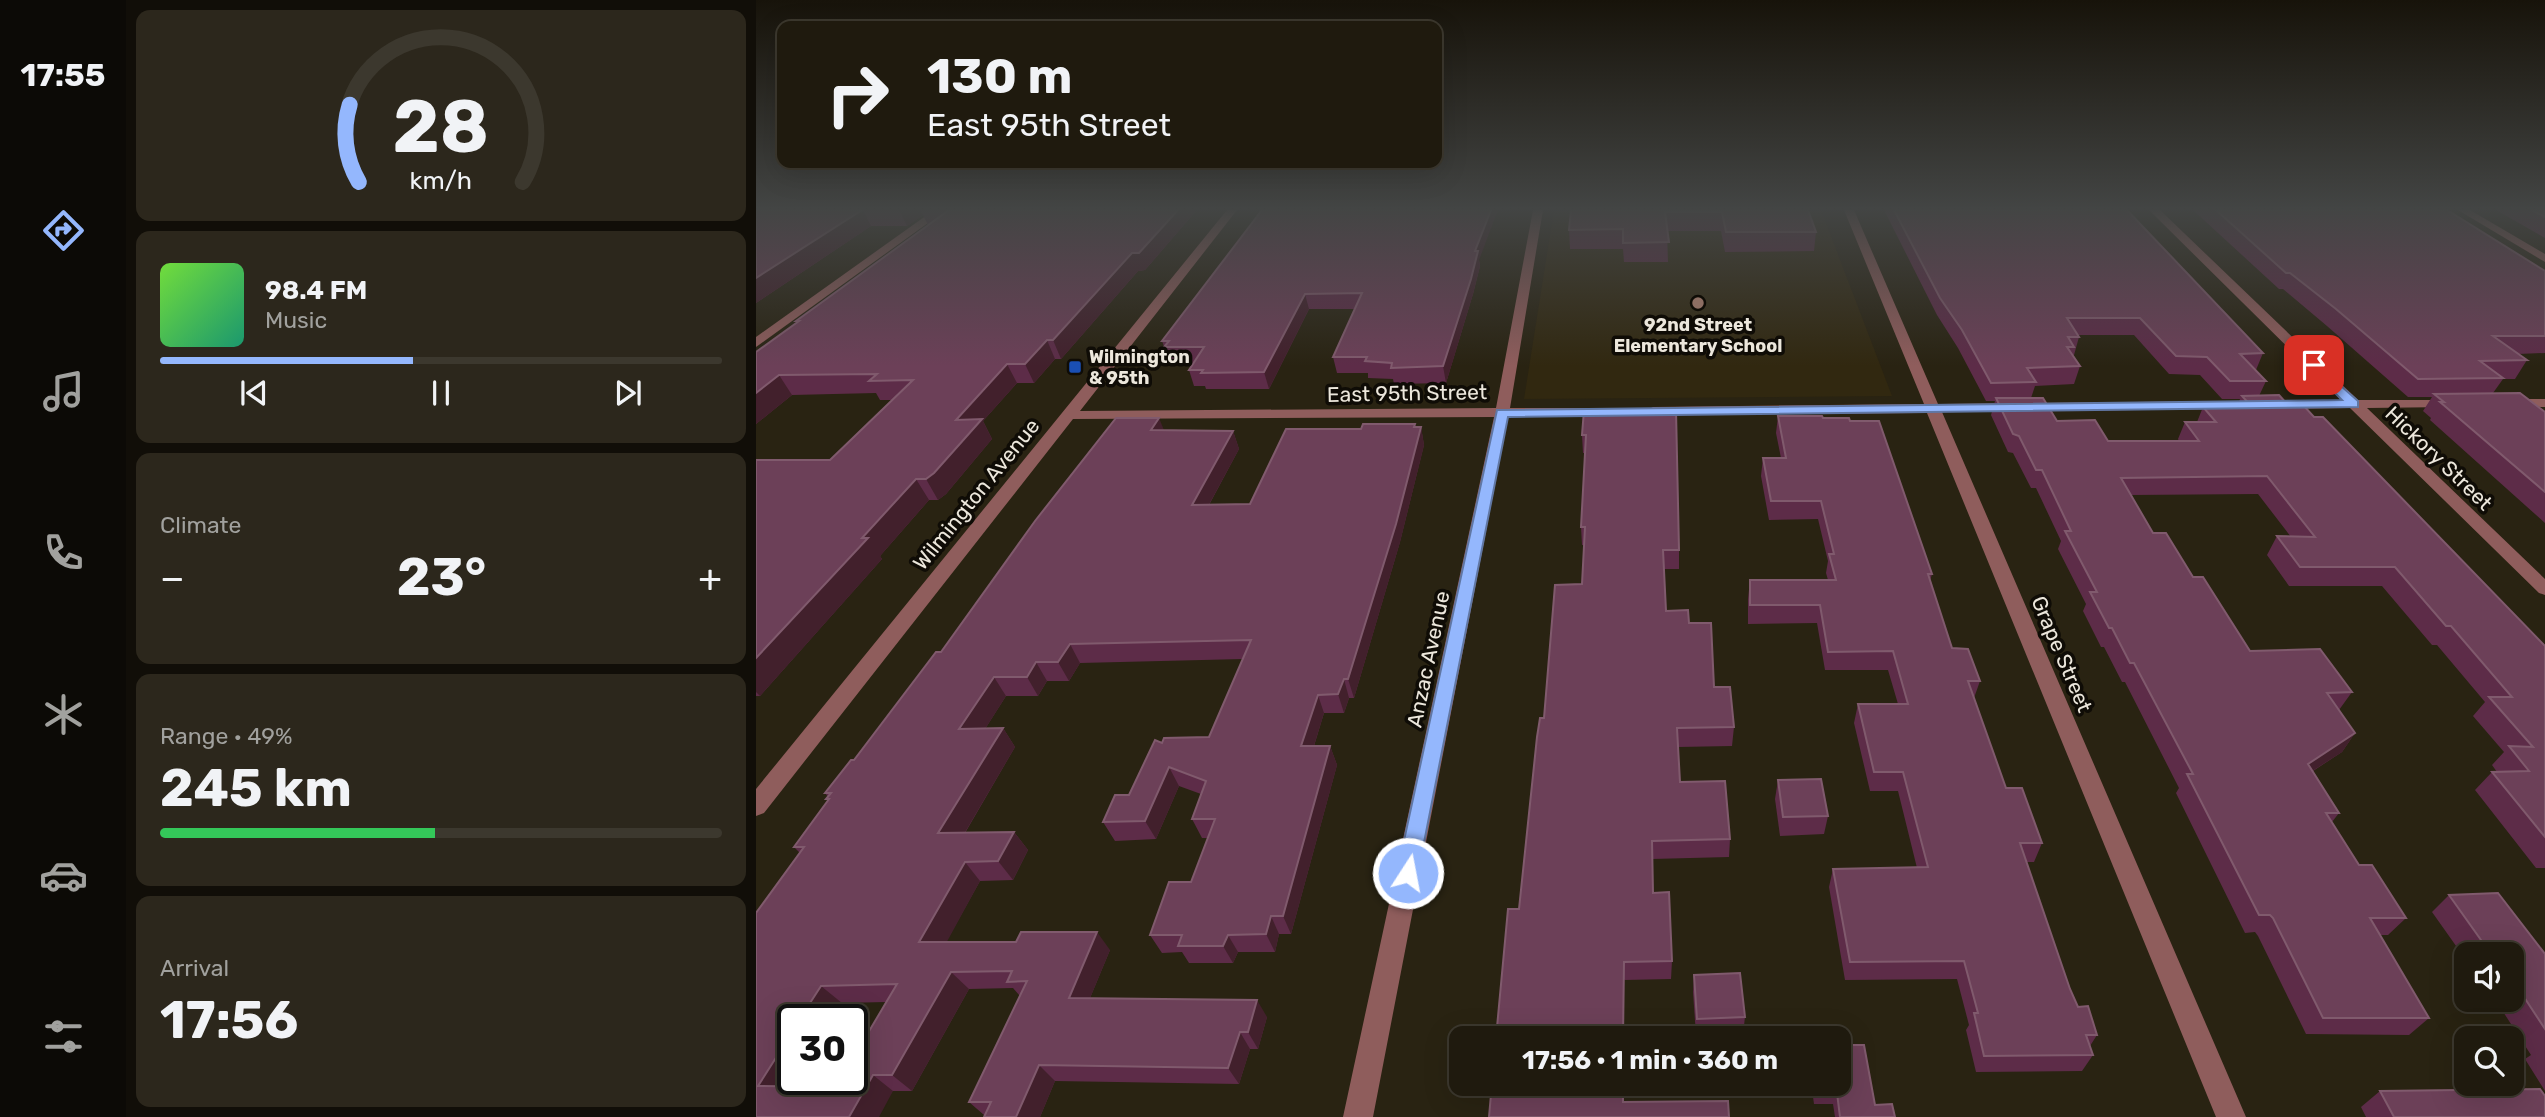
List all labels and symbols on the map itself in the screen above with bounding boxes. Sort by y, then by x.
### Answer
marker: 92nd Street Elementary School [1690,295,1706,311]
place label: 92nd Street Elementary School [1614,314,1782,357]
pin [2284,335,2344,395]
place label: Wilmington & 95th [1089,346,1190,389]
marker: Wilmington & 95th [1067,359,1083,375]
street label: East 95th Street [1327,379,1487,407]
street label: Hickory Street [2380,401,2498,515]
street label: Wilmington Avenue [907,413,1045,575]
street label: Anzac Avenue [1401,589,1455,729]
street label: Grape Street [2026,592,2098,716]
position arrow [1371,836,1445,910]
speed limit sign: 30 [777,1004,868,1095]

